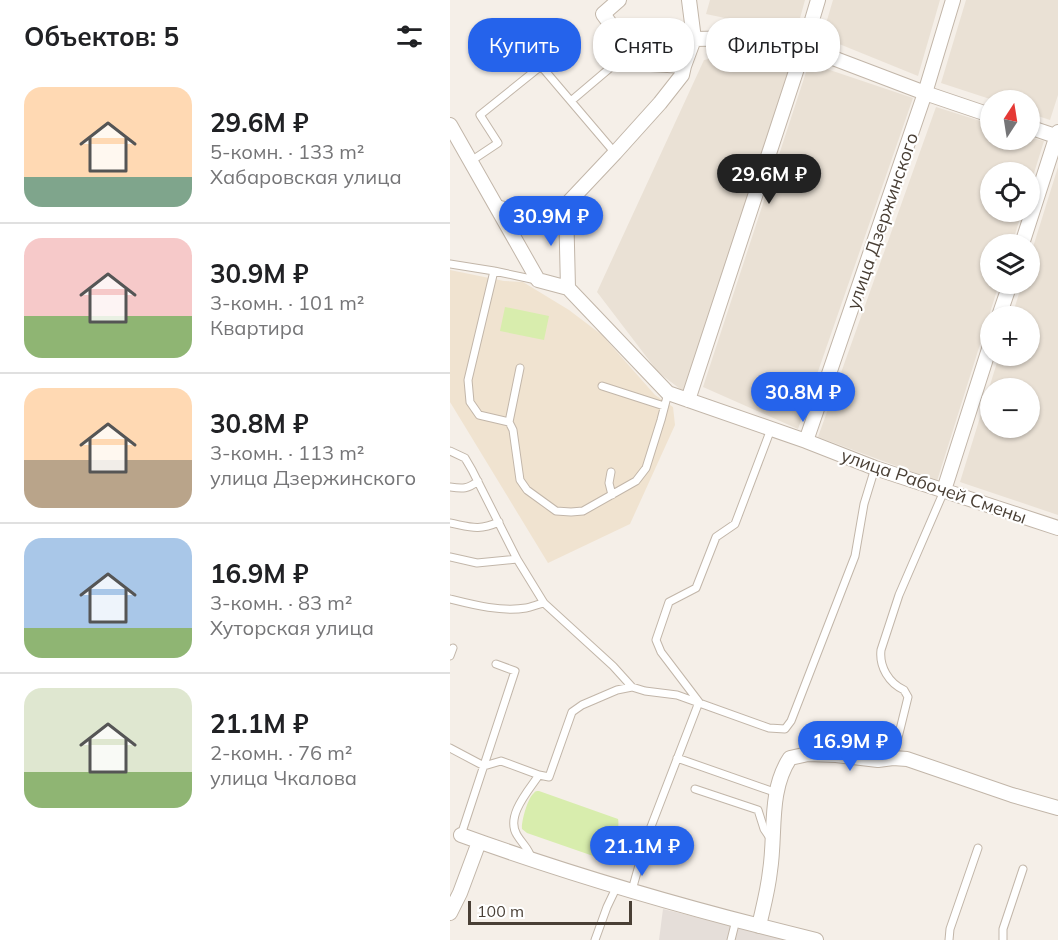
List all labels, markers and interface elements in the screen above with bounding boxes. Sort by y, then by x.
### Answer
chip: Купить [468,18,581,72]
chip: Снять [593,18,694,72]
chip: Фильтры [706,18,840,72]
text: Объектов: 5 [24,20,179,53]
icon: filters [393,20,426,53]
north arrow [980,90,1040,150]
map controls [980,90,1040,438]
text: 29.6M ₽ [210,106,309,139]
icon: home [72,111,144,183]
street label: улица Дзержинского [841,130,923,312]
text: 5-комн. · 133 m² [210,139,364,164]
pin: 29.6M ₽ [714,154,824,205]
text: 29.6M ₽ [731,161,807,186]
button: locate [980,162,1040,222]
text: Хабаровская улица [210,164,402,189]
pin: 30.9M ₽ [496,196,606,247]
text: 30.9M ₽ [513,203,589,228]
button: layers [980,234,1040,294]
text: 30.9M ₽ [210,257,309,290]
icon: home [72,262,144,334]
text: 3-комн. · 101 m² [210,290,364,315]
button: + [980,306,1040,366]
text: Квартира [210,315,304,340]
pin: 30.8M ₽ [748,372,858,423]
button: − [980,378,1040,438]
text: 30.8M ₽ [765,379,841,404]
text: 30.8M ₽ [210,407,309,440]
icon: home [72,412,144,484]
text: 3-комн. · 113 m² [210,440,364,465]
street label: улица Рабочей Смены [838,443,1030,529]
text: улица Дзержинского [210,465,416,490]
text: 16.9M ₽ [210,557,309,590]
icon: home [72,562,144,634]
text: 3-комн. · 83 m² [210,590,352,615]
text: Хуторская улица [210,615,374,640]
text: 21.1M ₽ [210,707,309,740]
icon: home [72,712,144,784]
pin: 16.9M ₽ [795,721,905,772]
text: 16.9M ₽ [812,728,888,753]
text: 2-комн. · 76 m² [210,740,352,765]
text: улица Чкалова [210,765,357,790]
pin: 21.1M ₽ [587,826,697,877]
text: 21.1M ₽ [604,833,680,858]
scale bar [468,898,632,926]
text: 100 m [477,901,524,921]

